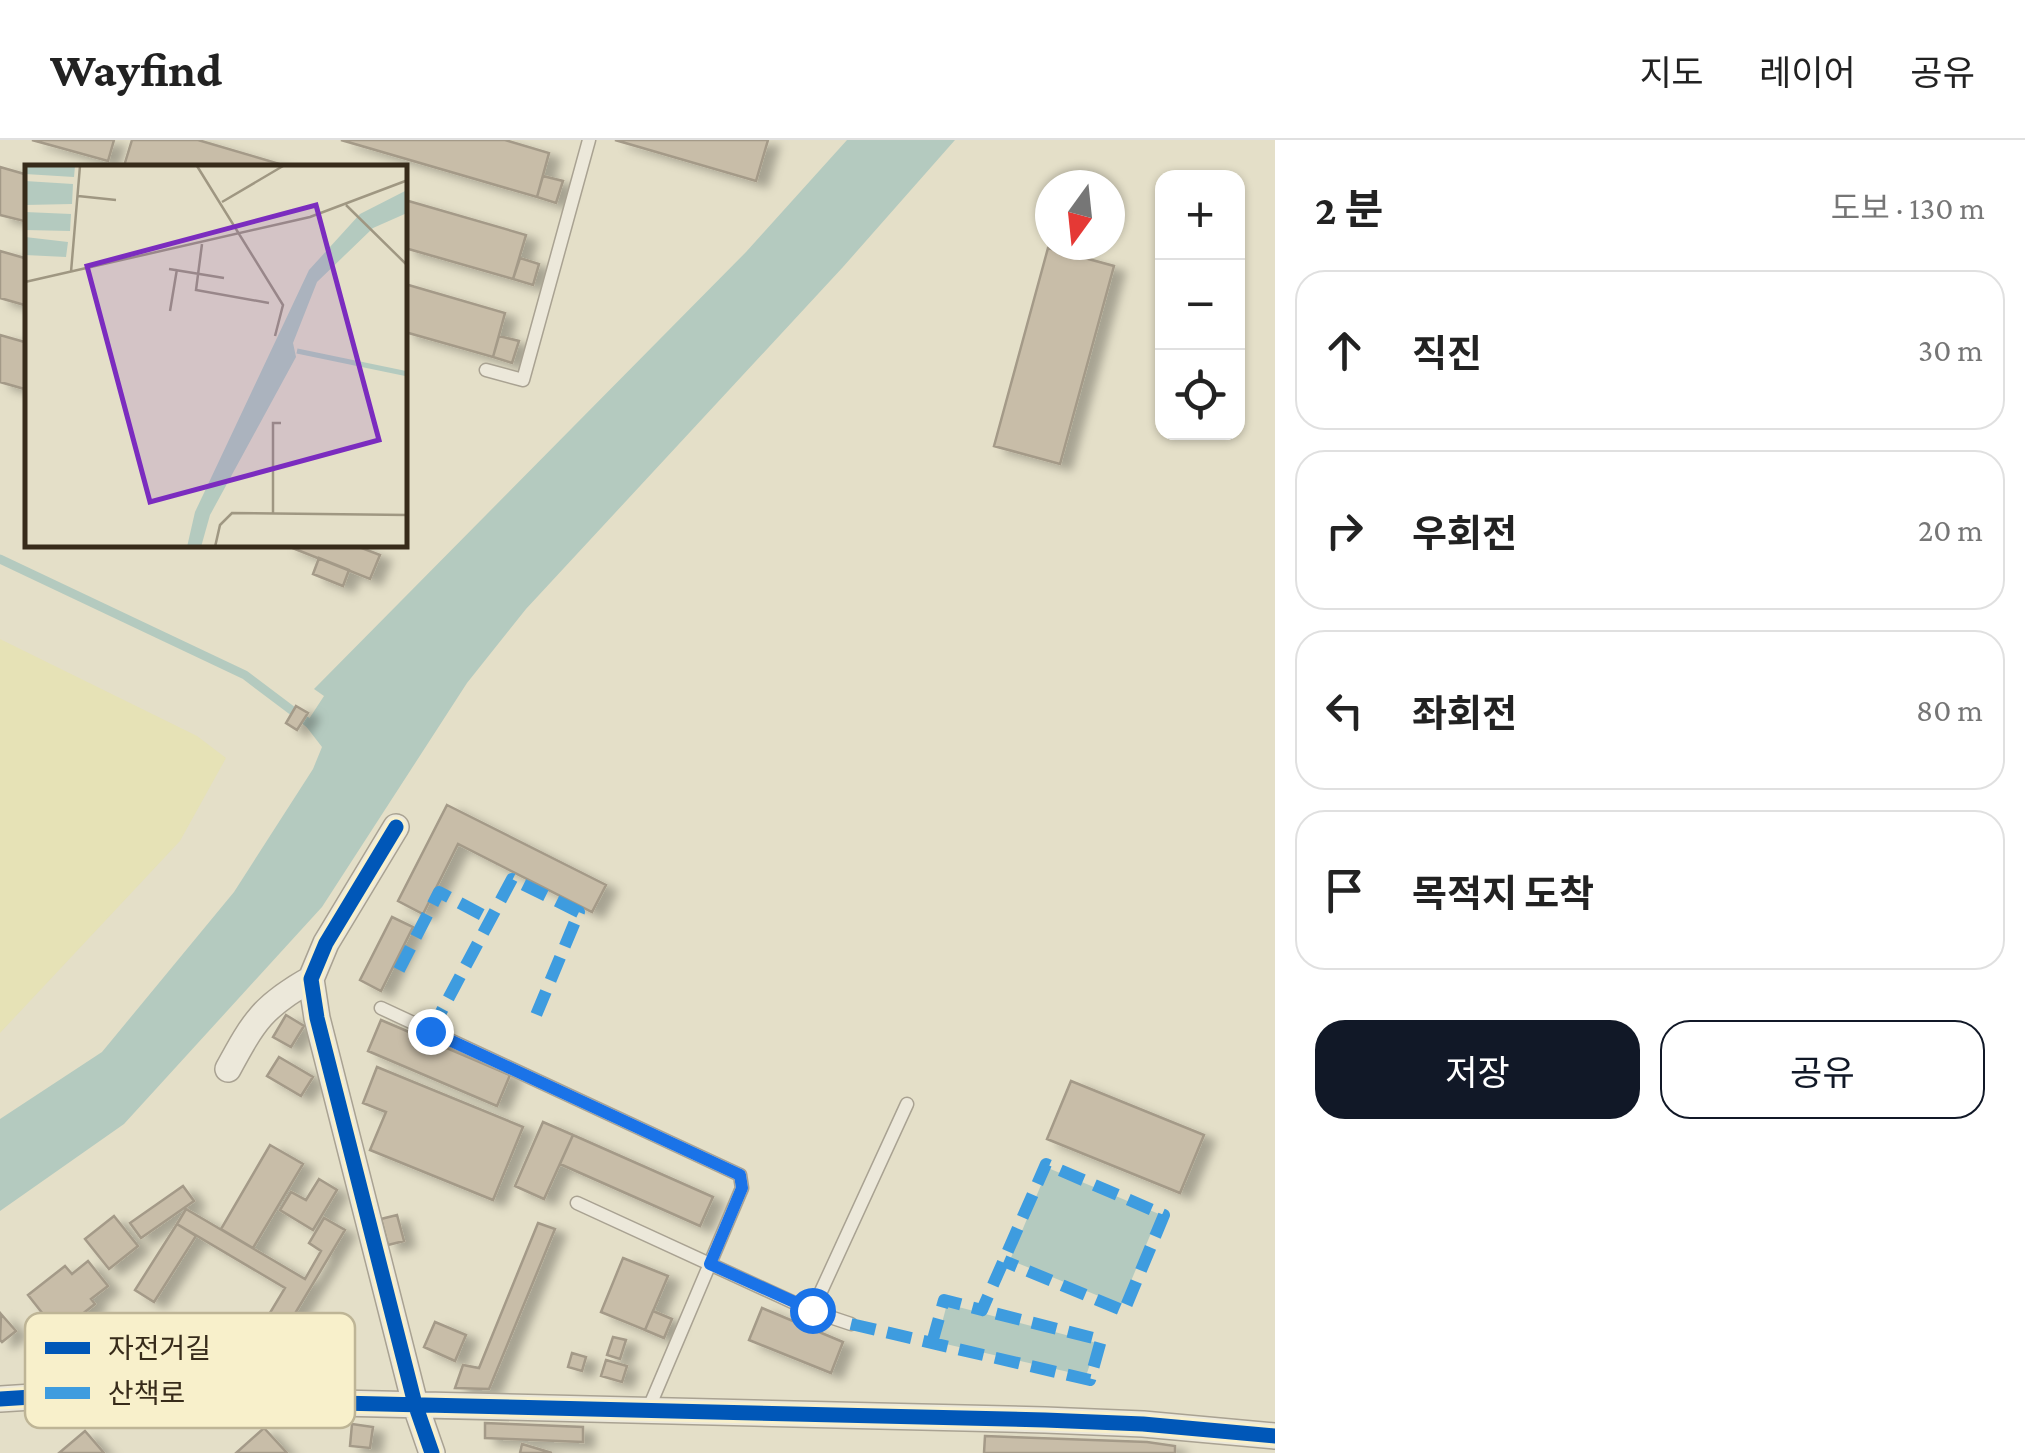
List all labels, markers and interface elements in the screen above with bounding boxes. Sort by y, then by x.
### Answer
text: Wayfind [50,43,222,96]
text: 지도 [1640,54,1704,93]
text: 레이어 [1759,54,1856,93]
text: 공유 [1911,54,1975,93]
inset map [25,165,408,548]
north arrow [1035,170,1125,260]
map controls [1155,170,1245,440]
button: + [1155,170,1245,260]
text: 2 분 [1315,186,1383,233]
text: 도보 · 130 m [1831,190,1985,226]
button: − [1155,260,1245,350]
icon: ahead [1317,323,1372,378]
text: 30 m [1918,332,1983,368]
text: 직진 [1412,333,1482,375]
button: locate [1155,350,1245,440]
icon: right [1317,503,1372,558]
text: 20 m [1918,512,1983,548]
text: 우회전 [1412,513,1517,555]
icon: left [1317,683,1372,738]
text: 80 m [1916,692,1983,728]
text: 좌회전 [1412,693,1517,735]
icon: arrive [1317,863,1372,918]
text: 목적지 도착 [1412,873,1594,915]
route end [408,1009,454,1055]
button: 저장 [1315,1020,1640,1119]
button: 공유 [1660,1020,1985,1119]
route start [790,1288,836,1334]
legend [25,1313,355,1428]
text: 자전거길 [108,1333,211,1364]
text: 산책로 [108,1378,185,1409]

